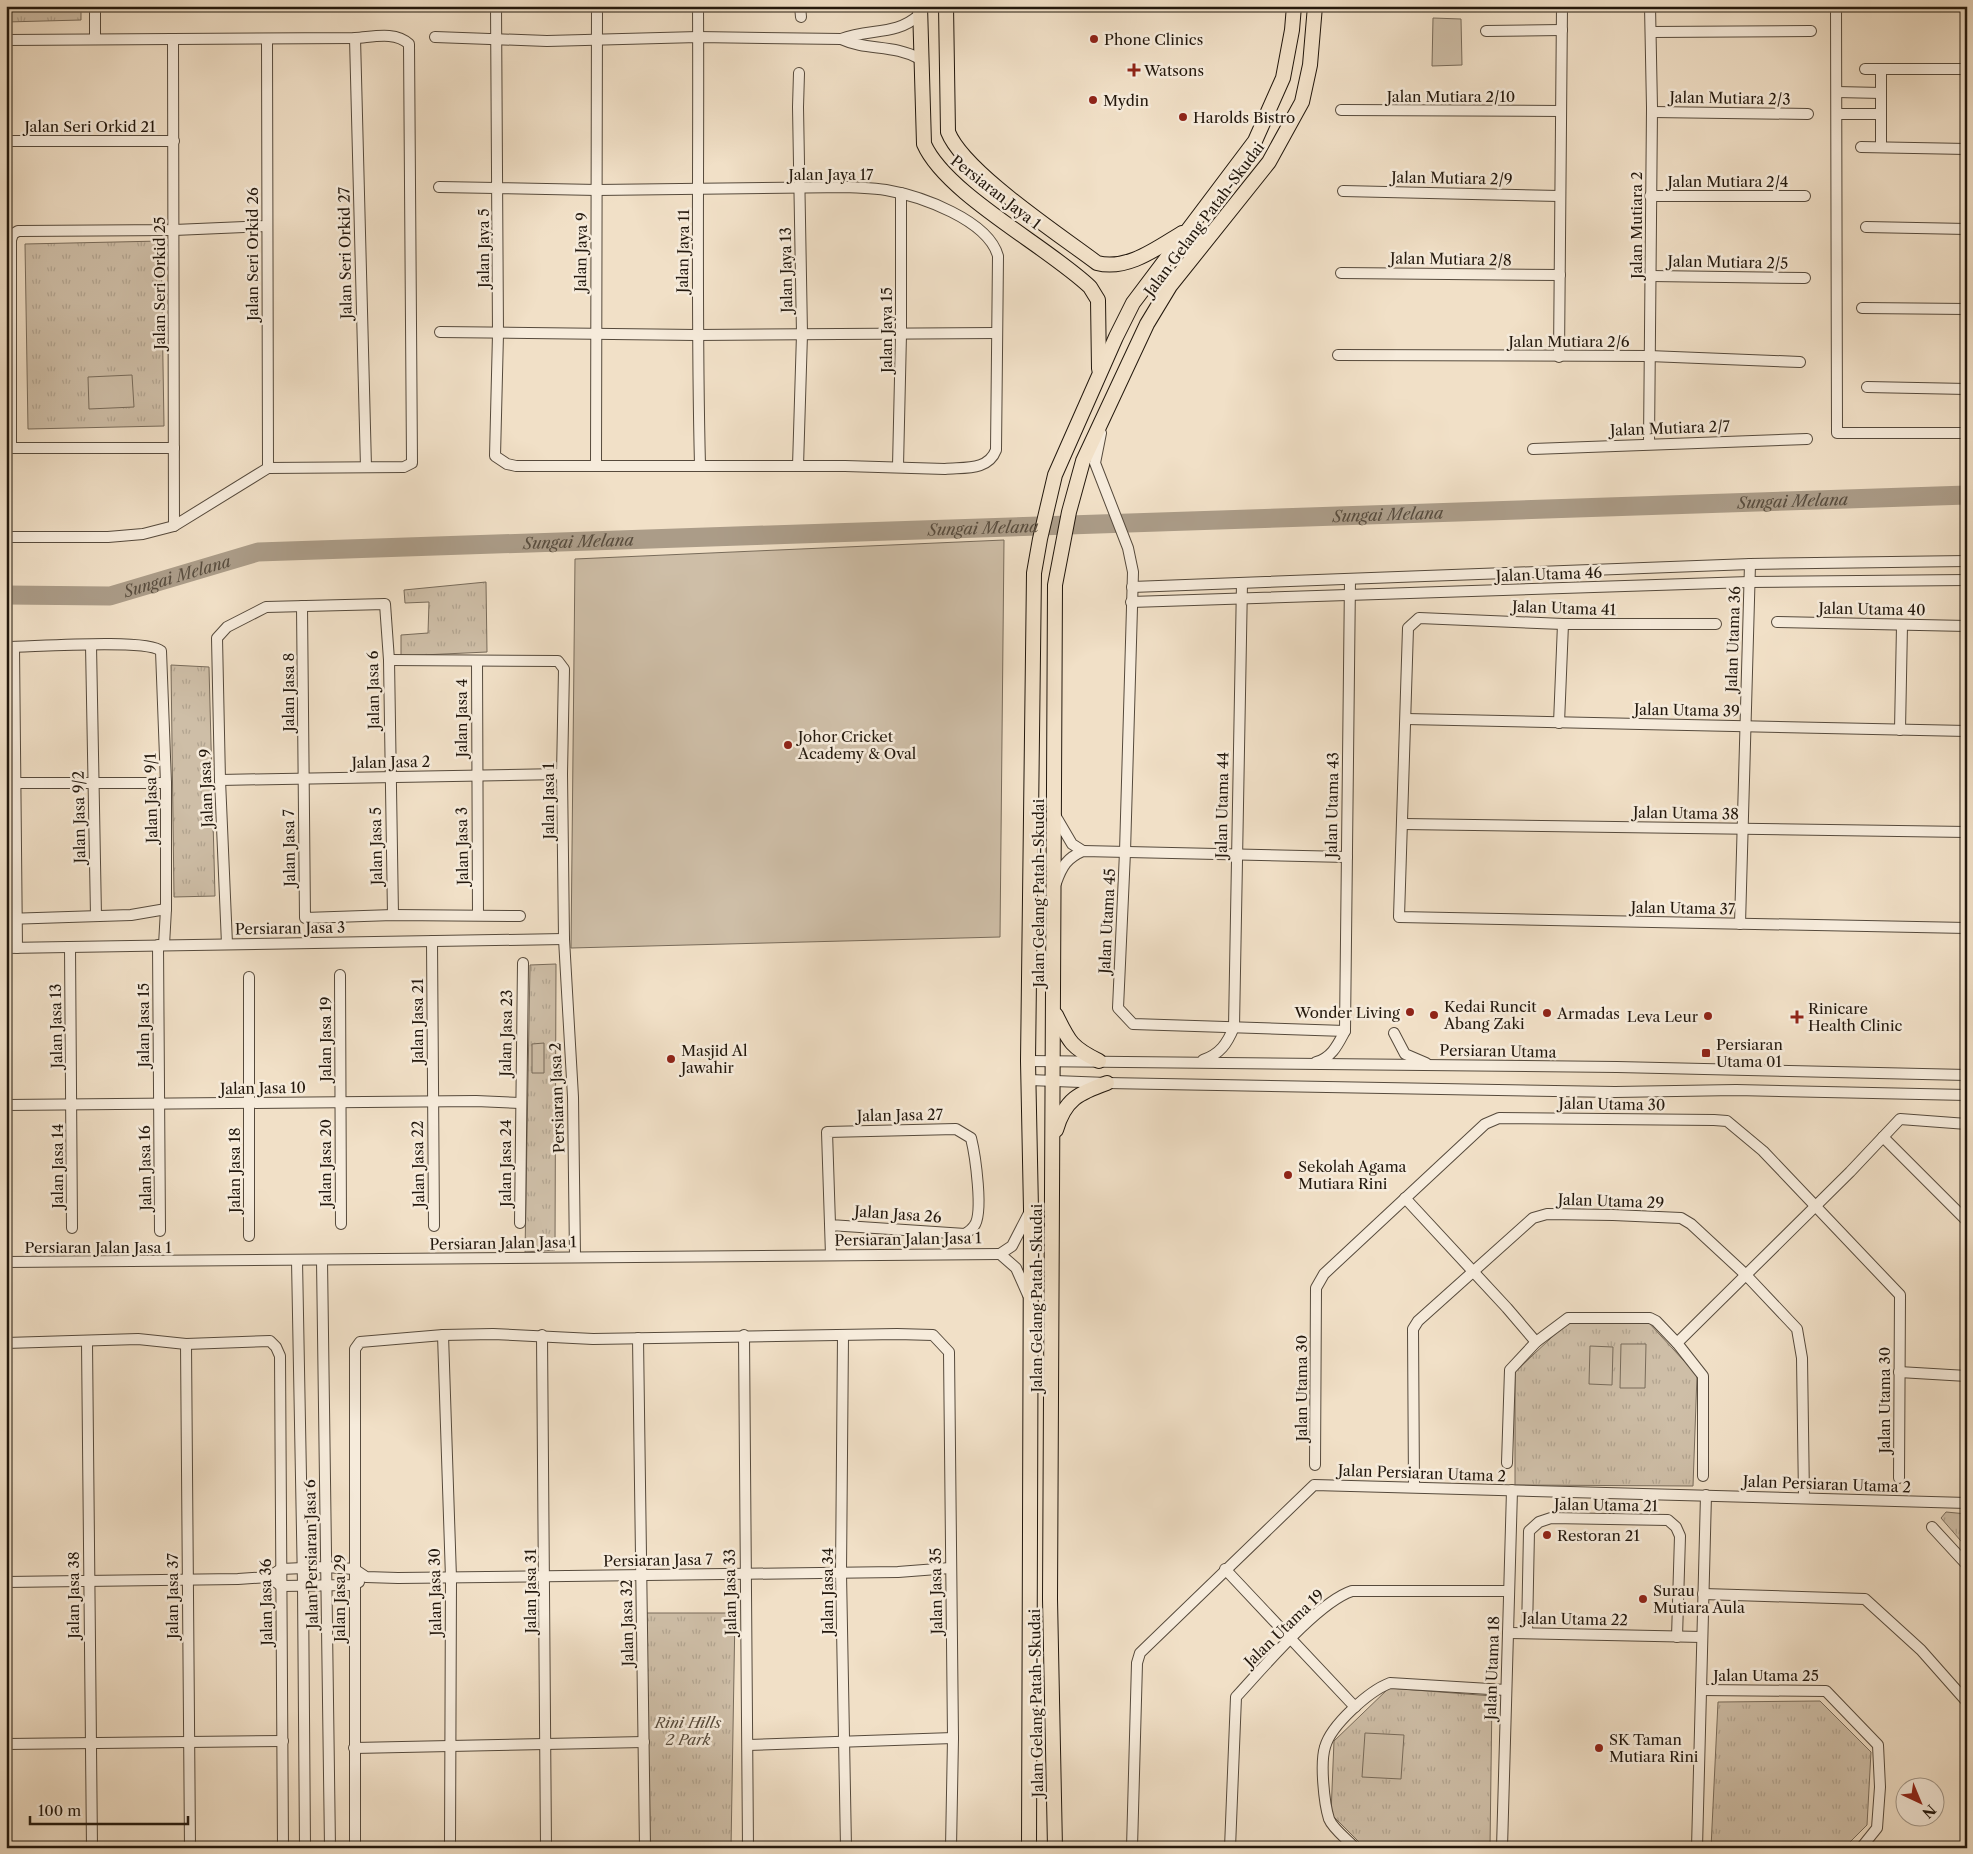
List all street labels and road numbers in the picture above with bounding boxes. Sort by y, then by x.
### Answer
street label: Jalan Mutiara 2/10 [1385,87,1515,106]
street label: Jalan Mutiara 2/3 [1667,87,1791,109]
street label: Jalan Seri Orkid 21 [22,117,156,136]
street label: Jalan Gelang Patah-Skudai [1138,138,1269,302]
street label: Persiaran Jaya 1 [947,151,1046,234]
street label: Jalan Jaya 17 [787,165,874,184]
street label: Jalan Mutiara 2/9 [1389,167,1513,189]
street label: Jalan Mutiara 2 [1627,171,1646,281]
street label: Jalan Mutiara 2/4 [1665,172,1789,191]
street label: Jalan Seri Orkid 27 [334,186,356,321]
street label: Jalan Seri Orkid 26 [243,187,262,323]
street label: Jalan Jaya 5 [474,208,493,290]
street label: Jalan Jaya 11 [673,208,693,295]
street label: Jalan Jaya 9 [571,212,591,294]
street label: Jalan Seri Orkid 25 [150,217,169,351]
street label: Jalan Jaya 13 [776,227,796,315]
street label: Jalan Mutiara 2/8 [1388,248,1512,270]
street label: Jalan Mutiara 2/5 [1665,251,1789,273]
street label: Jalan Jaya 15 [877,287,896,375]
street label: Jalan Mutiara 2/6 [1506,332,1630,351]
street label: Jalan Mutiara 2/7 [1608,416,1731,440]
street label: Jalan Utama 46 [1494,563,1603,585]
street label: Jalan Utama 36 [1722,586,1744,694]
street label: Jalan Utama 41 [1510,597,1617,619]
street label: Jalan Utama 40 [1816,599,1926,619]
street label: Jalan Jasa 6 [363,650,383,732]
street label: Jalan Jasa 8 [279,652,298,733]
street label: Jalan Jasa 4 [452,679,471,759]
street label: Jalan Utama 39 [1632,700,1740,720]
street label: Jalan Jasa 9 [195,748,217,830]
street label: Jalan Jasa 9/1 [141,752,161,845]
street label: Jalan Jasa 2 [349,752,431,772]
street label: Jalan Utama 44 [1212,752,1232,860]
street label: Jalan Utama 43 [1322,752,1342,860]
street label: Jalan Jasa 1 [539,762,558,841]
street label: Jalan Jasa 9/2 [69,771,89,865]
street label: Jalan Gelang Patah-Skudai [1029,798,1048,989]
street label: Jalan Utama 38 [1631,803,1739,823]
street label: Jalan Jasa 5 [366,807,386,887]
street label: Jalan Jasa 3 [452,807,472,887]
street label: Jalan Jasa 7 [279,809,299,889]
street label: Jalan Utama 45 [1095,868,1119,976]
street label: Jalan Utama 37 [1629,898,1736,918]
street label: Persiaran Jasa 3 [235,918,345,938]
street label: Jalan Jasa 21 [408,978,427,1066]
street label: Jalan Jasa 15 [134,983,153,1069]
street label: Jalan Jasa 13 [46,984,66,1070]
street label: Jalan Jasa 23 [496,989,516,1079]
street label: Jalan Jasa 19 [316,996,335,1084]
street label: Persiaran Utama [1439,1040,1557,1062]
street label: Persiaran Jasa 2 [546,1042,568,1154]
street label: Jalan Jasa 10 [218,1078,306,1098]
street label: Jalan Utama 30 [1557,1094,1665,1114]
street label: Jalan Jasa 27 [855,1105,944,1125]
street label: Jalan Jasa 20 [316,1119,335,1209]
street label: Jalan Jasa 24 [496,1119,515,1209]
street label: Jalan Jasa 22 [408,1120,428,1210]
street label: Jalan Jasa 14 [48,1123,67,1211]
street label: Jalan Jasa 16 [135,1125,155,1213]
street label: Jalan Jasa 18 [225,1127,244,1215]
street label: Jalan Utama 29 [1556,1190,1664,1212]
street label: Jalan Jasa 26 [852,1201,943,1227]
street label: Jalan Gelang Patah-Skudai [1027,1203,1046,1394]
street label: Persiaran Jalan Jasa 1 [834,1228,982,1250]
street label: Persiaran Jalan Jasa 1 [429,1232,577,1254]
street label: Persiaran Jalan Jasa 1 [24,1238,172,1257]
street label: Jalan Utama 30 [1292,1335,1311,1443]
street label: Jalan Utama 30 [1875,1347,1894,1455]
street label: Jalan Persiaran Utama 2 [1336,1460,1506,1485]
street label: Jalan Persiaran Utama 2 [1741,1471,1911,1496]
street label: Jalan Persiaran Jasa 6 [300,1479,322,1631]
street label: Jalan Utama 21 [1552,1495,1659,1515]
street label: Jalan Jasa 30 [425,1548,445,1638]
street label: Jalan Jasa 31 [521,1548,540,1635]
street label: Jalan Jasa 34 [818,1548,837,1636]
street label: Jalan Jasa 35 [926,1548,946,1636]
street label: Jalan Jasa 33 [720,1549,740,1637]
street label: Persiaran Jasa 7 [603,1550,713,1570]
street label: Jalan Jasa 38 [64,1551,83,1641]
street label: Jalan Jasa 37 [163,1553,182,1641]
street label: Jalan Jasa 29 [330,1554,349,1644]
street label: Jalan Jasa 36 [256,1558,276,1648]
street label: Jalan Jasa 32 [617,1579,637,1669]
street label: Jalan Utama 19 [1239,1585,1328,1672]
street label: Jalan Gelang Patah-Skudai [1025,1608,1047,1799]
street label: Jalan Utama 22 [1520,1609,1628,1629]
street label: Jalan Utama 18 [1481,1616,1503,1722]
street label: Jalan Utama 25 [1711,1666,1819,1685]

